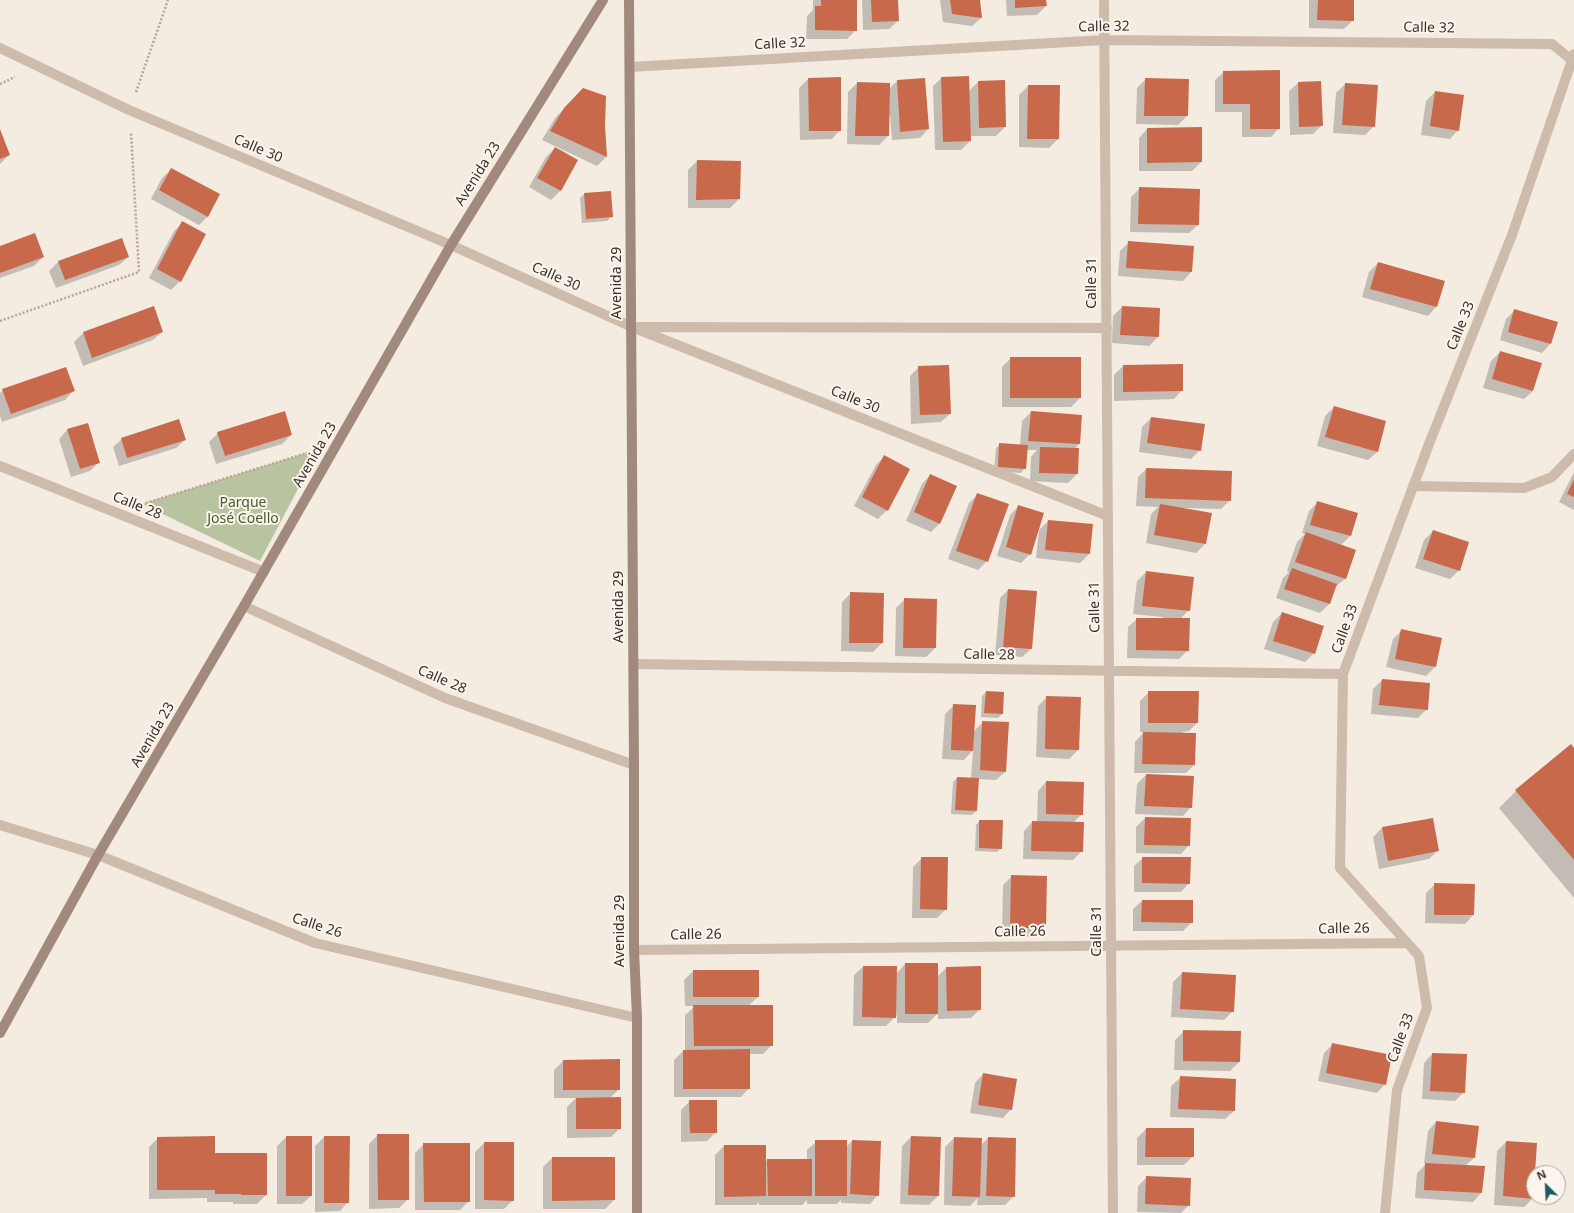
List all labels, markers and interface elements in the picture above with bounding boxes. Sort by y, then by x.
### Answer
street label: Calle 32 [1078,18,1130,36]
street label: Calle 32 [1403,19,1455,37]
street label: Calle 32 [754,34,806,54]
street label: Calle 30 [231,131,285,167]
street label: Avenida 23 [452,139,504,209]
street label: Avenida 29 [609,247,625,319]
street label: Calle 31 [1084,257,1100,309]
street label: Calle 30 [529,259,583,295]
street label: Calle 33 [1444,299,1478,353]
street label: Calle 30 [828,383,882,417]
street label: Avenida 23 [290,419,340,491]
street label: Calle 28 [110,489,164,523]
park label: Parque José Coello [207,495,279,528]
street label: Avenida 29 [611,571,627,643]
street label: Calle 31 [1086,581,1104,633]
street label: Calle 33 [1328,602,1362,656]
street label: Calle 28 [963,646,1015,664]
street label: Calle 28 [415,662,469,698]
street label: Avenida 23 [128,699,178,771]
street label: Avenida 29 [612,895,628,967]
street label: Calle 31 [1089,905,1105,957]
street label: Calle 26 [290,910,344,942]
street label: Calle 26 [1318,920,1370,938]
street label: Calle 26 [994,923,1046,941]
street label: Calle 26 [670,926,722,944]
street label: Calle 33 [1384,1011,1418,1065]
north arrow [1526,1165,1566,1205]
text: N [1534,1166,1548,1183]

